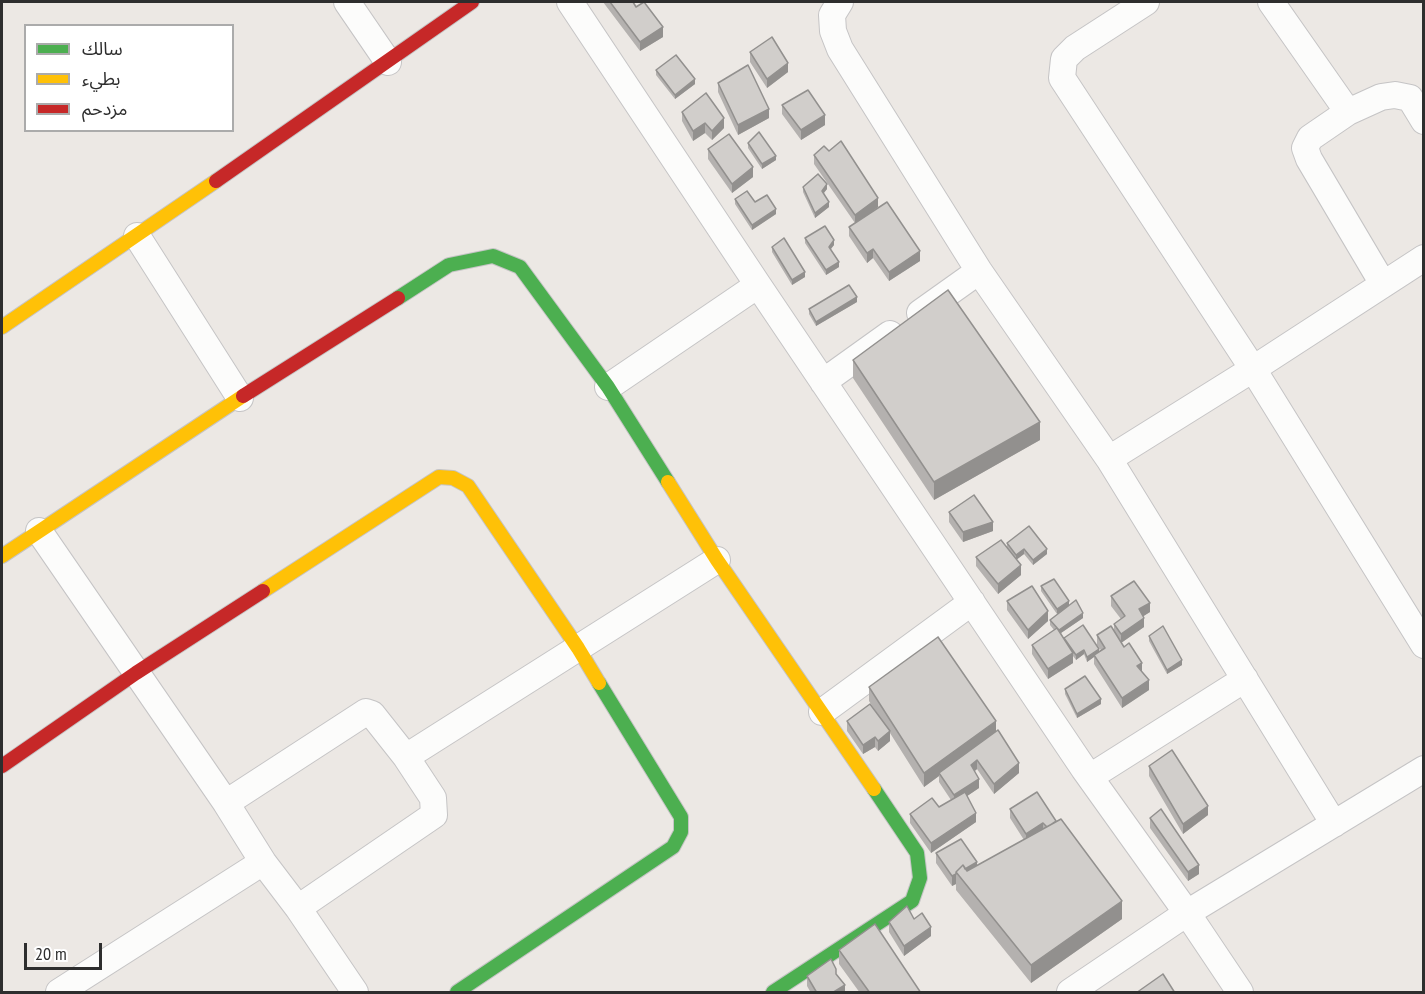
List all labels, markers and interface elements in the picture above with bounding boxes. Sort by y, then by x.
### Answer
legend [24,24,234,132]
text: سالك [82,37,123,60]
text: بطيء [82,67,120,90]
text: مزدحم [82,97,127,120]
scale bar [27,931,105,969]
text: 20 m [35,942,67,965]

